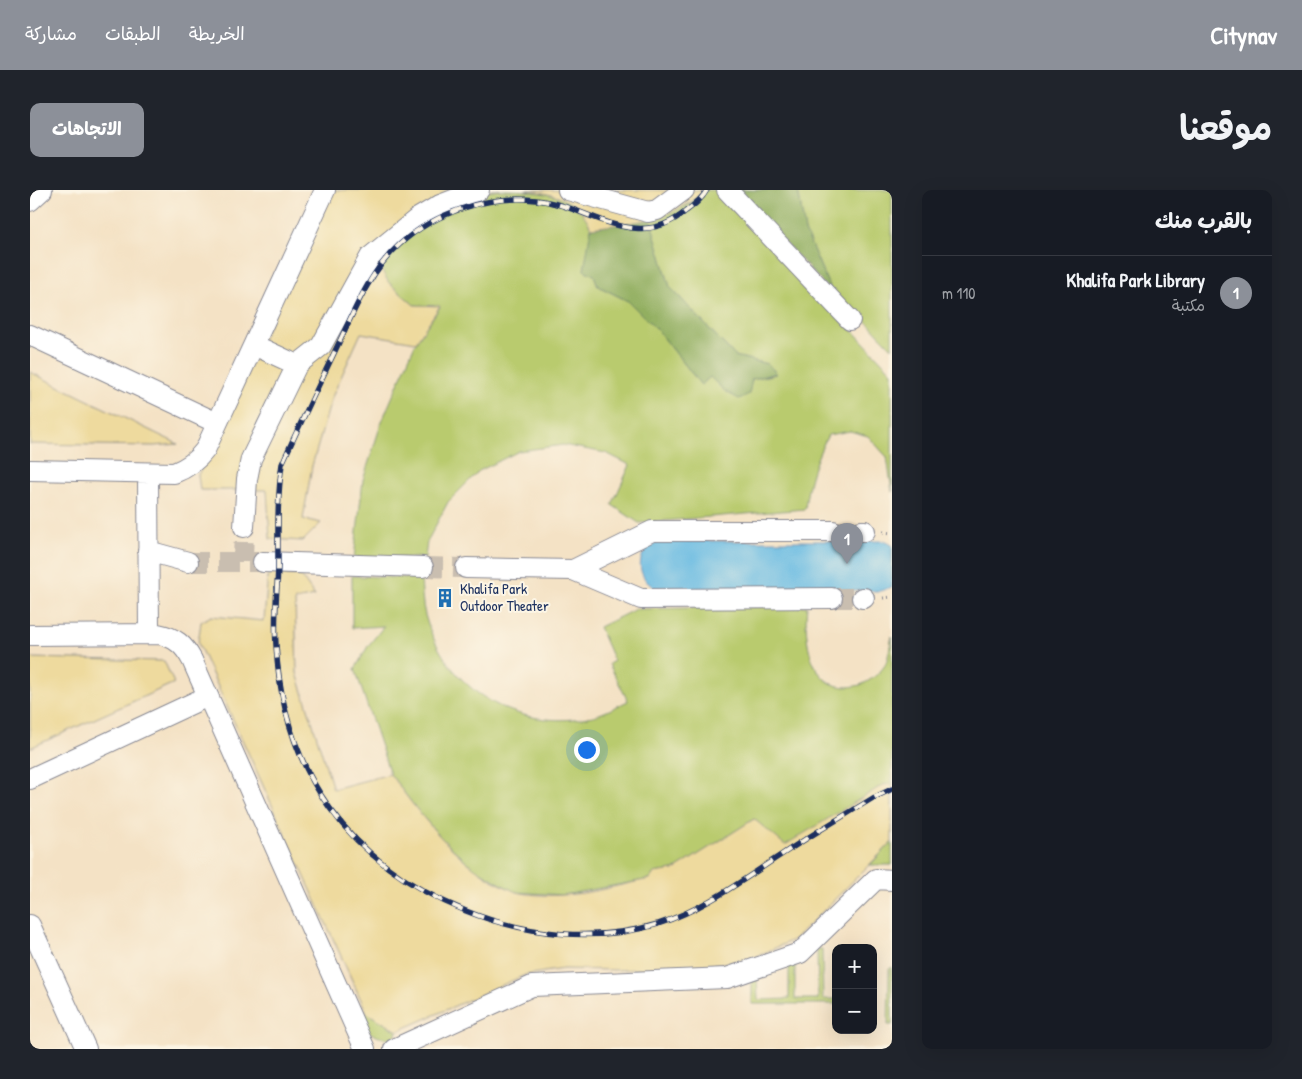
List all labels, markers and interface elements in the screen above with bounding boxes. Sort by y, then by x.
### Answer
text: Citynav [1210,19,1277,51]
text: مشاركة [25,21,77,46]
text: الطبقات [105,21,161,46]
text: الخريطة [189,21,245,46]
button: الاتجاهات [30,103,144,157]
text: موقعنا [1179,104,1272,151]
text: بالقرب منك [1155,206,1252,235]
text: Khalifa Park Library [1066,267,1205,293]
text: 110 m [942,282,975,304]
text: 1 [1233,282,1239,304]
text: مكتبة [1172,294,1205,316]
pin: 1 [831,523,863,564]
place label: Khalifa Park Outdoor Theater [460,578,549,616]
building icon: Khalifa Park Outdoor Theater [434,587,456,609]
your location [574,737,600,763]
map controls [832,944,877,1034]
button: + [832,944,877,989]
button: − [832,989,877,1034]

